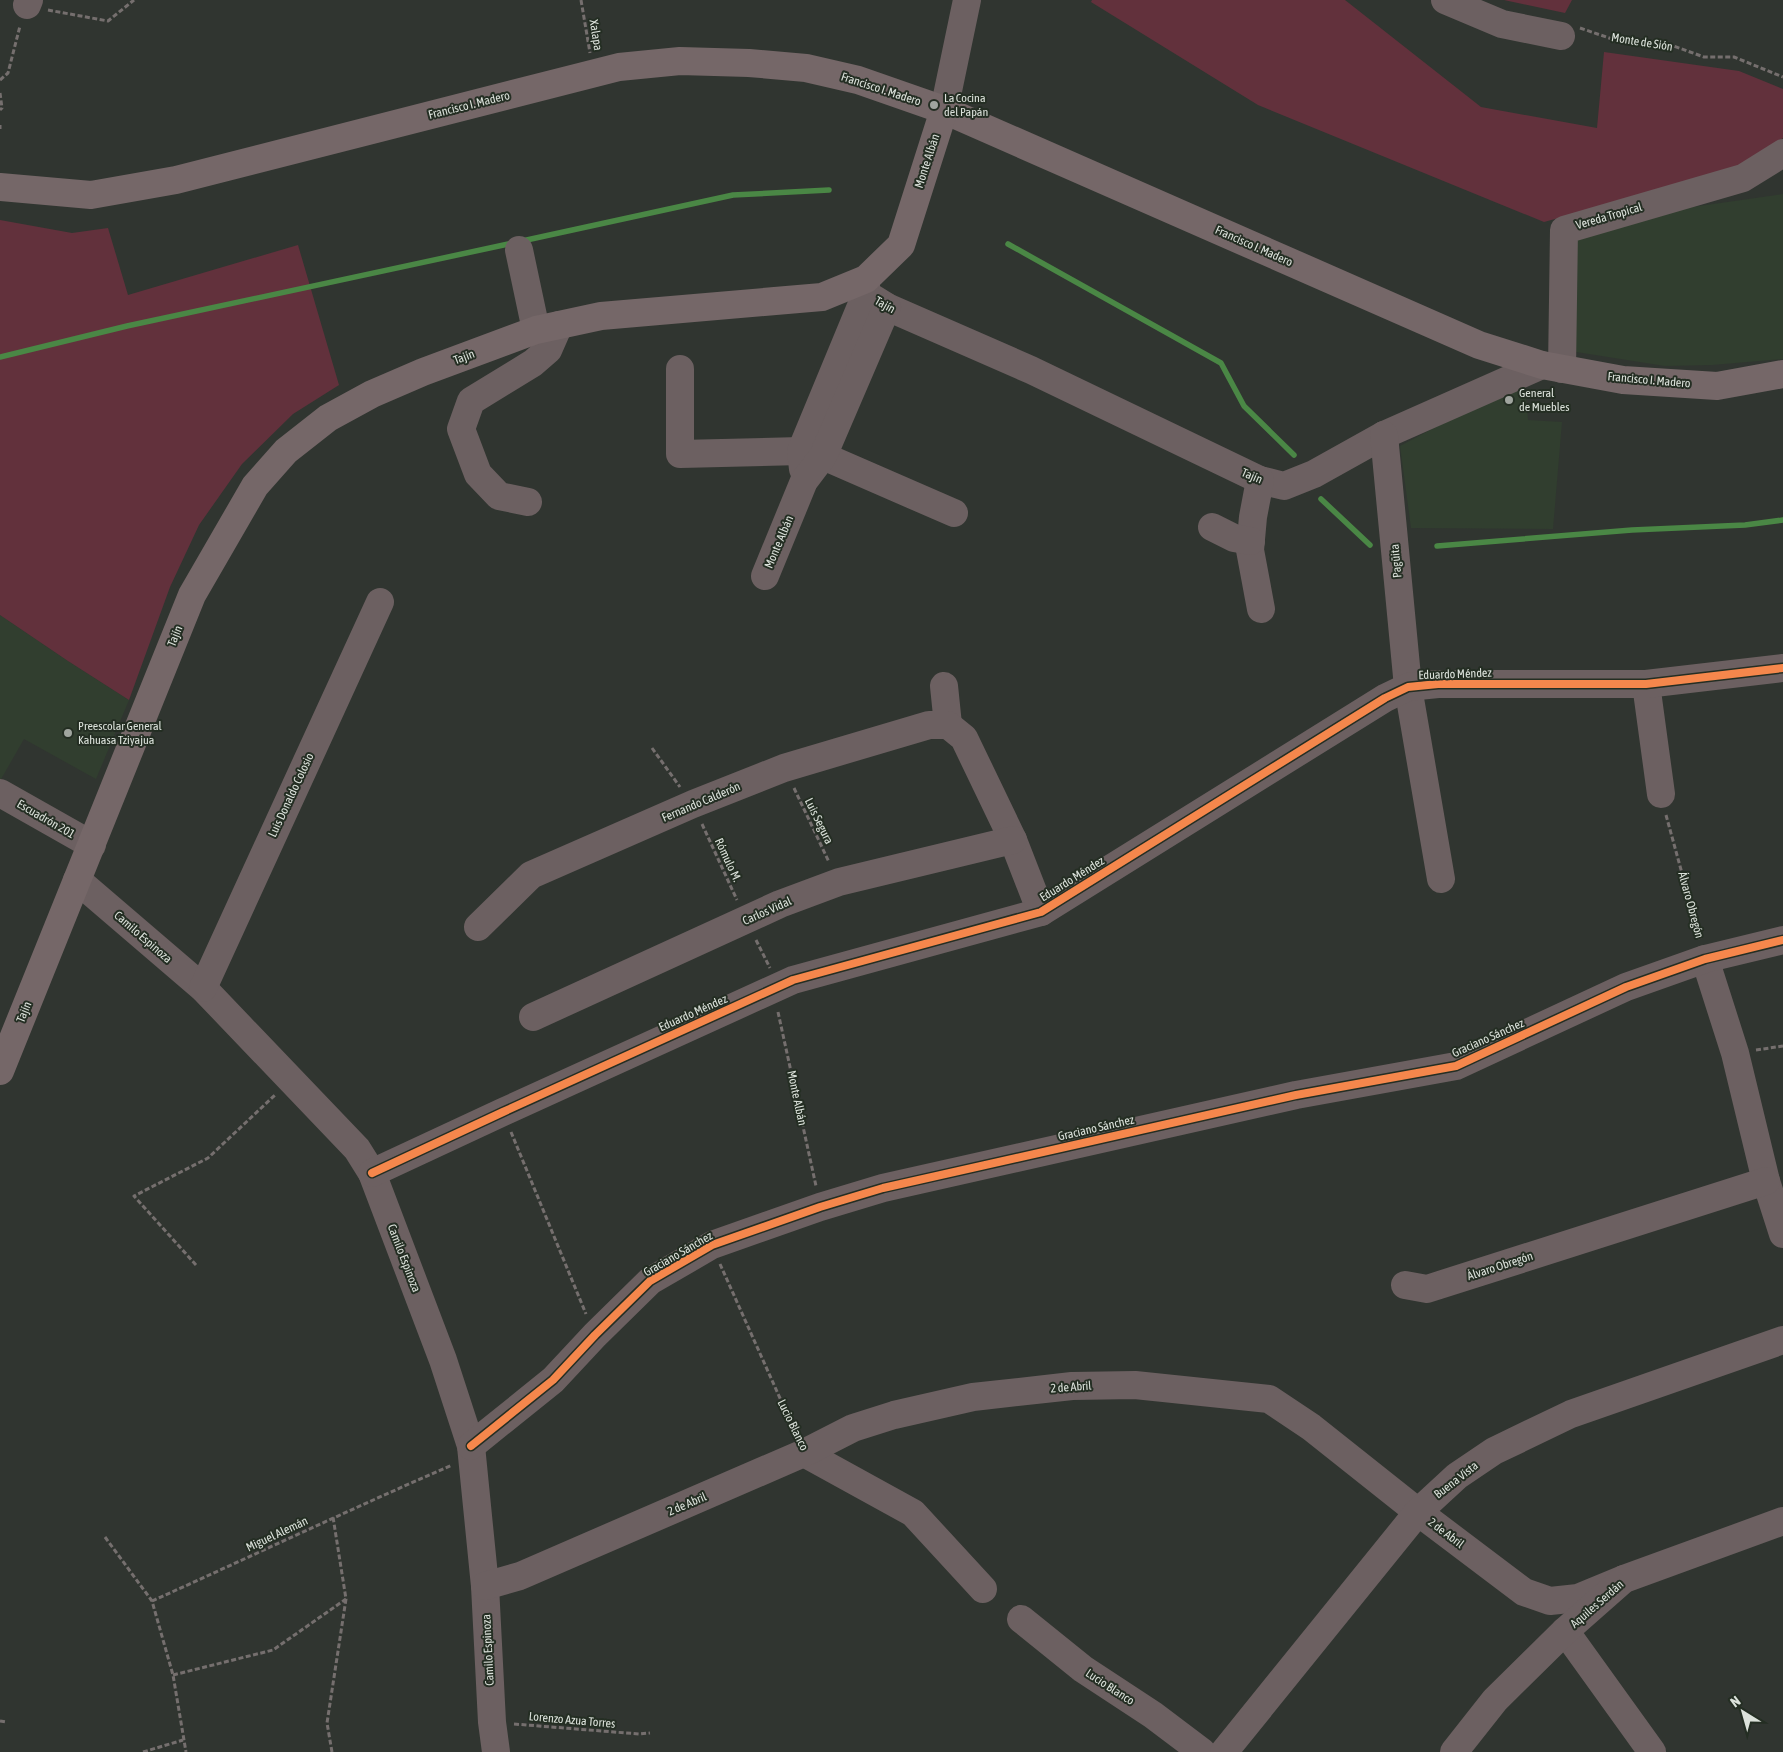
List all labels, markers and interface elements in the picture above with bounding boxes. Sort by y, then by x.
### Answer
street label: Xalapa [587,19,605,51]
street label: Monte de Sión [1610,30,1674,54]
street label: Francisco I. Madero [839,69,923,109]
street label: Francisco I. Madero [427,88,511,122]
place label: La Cocina del Papán [944,91,988,119]
marker: La Cocina del Papán [928,99,940,111]
street label: Monte Albán [912,132,942,190]
street label: Vereda Tropical [1574,200,1644,232]
street label: Francisco I. Madero [1213,223,1295,269]
street label: Tajín [872,294,898,316]
street label: Tajín [452,347,476,367]
street label: Francisco I. Madero [1607,369,1691,391]
place label: General de Muebles [1519,386,1570,414]
marker: General de Muebles [1503,394,1515,406]
street label: Tajín [1239,465,1265,487]
street label: Monte Albán [762,513,796,571]
street label: Pagüita [1388,543,1404,579]
street label: Tajín [165,623,185,649]
street label: Eduardo Méndez [1418,666,1493,682]
place label: Preescolar General Kahuasa Tziyajua [78,719,162,747]
marker: Preescolar General Kahuasa Tziyajua [62,727,74,739]
street label: Luis Donaldo Colosio [265,750,317,839]
street label: Fernando Calderón [660,779,742,825]
street label: Luis Segura [802,796,836,846]
street label: Escuadrón 201 [15,797,78,841]
street label: Rómulo M. [712,836,744,884]
street label: Eduardo Méndez [1037,853,1107,904]
street label: Álvaro Obregón [1675,870,1707,940]
street label: Carlos Vidal [740,894,794,928]
street label: Camilo Espinoza [111,908,175,966]
street label: Eduardo Méndez [657,991,730,1034]
street label: Tajín [14,999,34,1025]
street label: Graciano Sánchez [1450,1016,1527,1060]
street label: Monte Albán [784,1069,810,1127]
street label: Graciano Sánchez [1057,1112,1136,1144]
street label: Camilo Espinoza [385,1222,423,1294]
street label: Graciano Sánchez [641,1228,716,1279]
street label: Álvaro Obregón [1465,1249,1535,1283]
street label: 2 de Abril [1050,1379,1093,1395]
street label: Lucio Blanco [775,1397,812,1453]
street label: Buena Vista [1431,1459,1481,1501]
street label: 2 de Abril [665,1489,709,1518]
street label: Miguel Alemán [244,1514,310,1554]
street label: 2 de Abril [1425,1515,1467,1551]
street label: Aquiles Serdán [1568,1577,1626,1631]
street label: Camilo Espinoza [479,1614,497,1686]
street label: Lucio Blanco [1083,1666,1137,1708]
north arrow [1718,1687,1768,1737]
text: N [1727,1693,1743,1710]
street label: Lorenzo Azua Torres [528,1709,616,1731]

